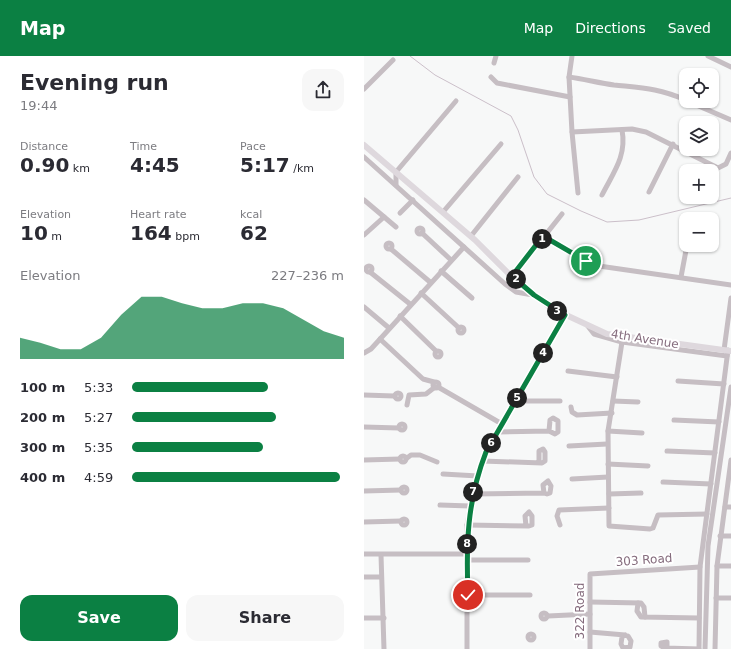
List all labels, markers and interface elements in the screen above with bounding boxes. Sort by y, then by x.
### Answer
text: Map [20,17,65,39]
text: Map [524,20,553,36]
text: Directions [575,20,646,36]
text: Saved [668,20,711,36]
map controls [679,68,719,252]
button: locate [679,68,719,108]
button: share [302,69,344,111]
text: Evening run [20,70,169,95]
text: 19:44 [20,98,57,113]
button: layers [679,116,719,156]
text: Distance [20,140,68,153]
text: Time [130,140,157,153]
text: Pace [240,140,266,153]
text: 0.90 [20,153,69,177]
text: 4:45 [130,153,180,177]
text: 5:17 [240,153,290,177]
text: km [69,162,90,175]
text: /km [290,162,314,175]
button: + [679,164,719,204]
text: Elevation [20,208,71,221]
text: Heart rate [130,208,186,221]
text: kcal [240,208,262,221]
button: − [679,212,719,252]
text: 10 [20,221,48,245]
text: 164 [130,221,172,245]
text: 62 [240,221,268,245]
pin: 1 [532,229,552,249]
text: m [48,230,62,243]
text: bpm [172,230,200,243]
text: 1 [538,232,546,245]
pin [569,244,603,278]
icon: arrive [575,250,597,272]
text: Elevation [20,268,80,283]
text: 227–236 m [271,268,344,283]
pin: 2 [506,269,526,289]
text: 2 [512,272,520,285]
pin: 3 [547,301,567,321]
text: 3 [553,304,561,317]
street label: 4th Avenue [610,327,680,351]
pin: 4 [533,343,553,363]
text: 4 [539,346,547,359]
text: 100 m [20,380,65,395]
text: 5:33 [84,380,113,395]
pin: 5 [507,388,527,408]
text: 5 [513,391,521,404]
text: 200 m [20,410,65,425]
text: 5:27 [84,410,113,425]
pin: 6 [481,433,501,453]
text: 6 [487,436,495,449]
text: 300 m [20,440,65,455]
text: 5:35 [84,440,113,455]
text: 400 m [20,470,65,485]
text: 4:59 [84,470,113,485]
pin: 7 [463,482,483,502]
text: 7 [469,485,477,498]
pin: 8 [457,534,477,554]
text: 8 [463,537,471,550]
street label: 303 Road [615,551,673,569]
pin [451,578,485,612]
street label: 322 Road [573,583,587,639]
icon: check [457,584,479,606]
button: Save [20,595,178,641]
button: Share [186,595,344,641]

